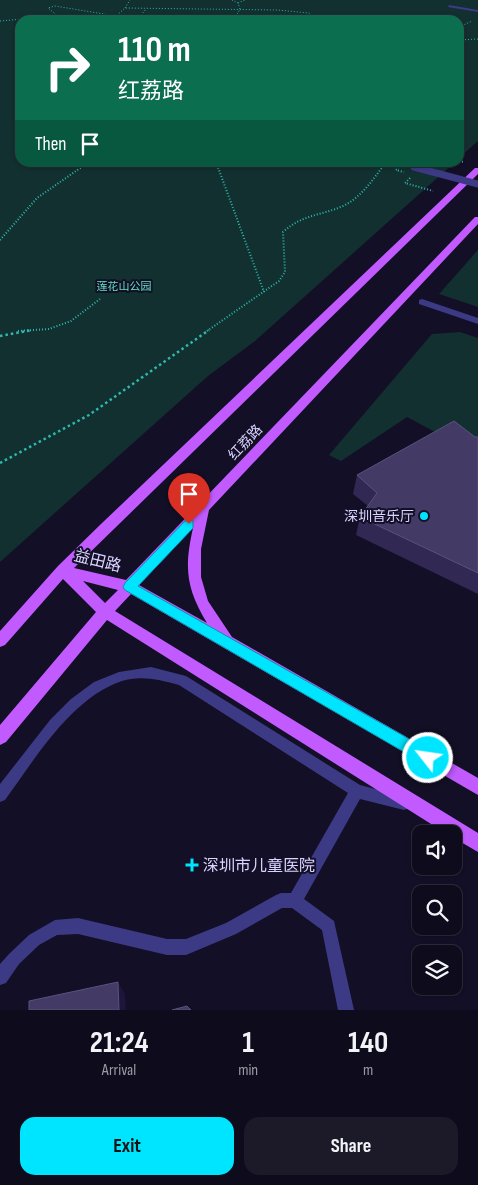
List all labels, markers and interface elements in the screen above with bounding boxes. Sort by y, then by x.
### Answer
text: 110 m [118,29,191,72]
icon: right [35,35,100,100]
text: 红荔路 [118,78,184,105]
icon: arrive [76,130,104,158]
text: Then [35,133,66,156]
park label: 莲花山公园 [97,280,152,293]
street label: 红荔路 [225,421,266,463]
pin [168,473,210,524]
icon: arrive [175,480,203,508]
place label: 深圳音乐厅 [344,508,414,525]
marker: 深圳音乐厅 [418,510,430,522]
street label: 益田路 [72,546,123,576]
position arrow [401,731,453,783]
map controls [412,825,462,995]
button: sound [412,825,462,875]
place label: 深圳市儿童医院 [203,857,315,876]
marker: 深圳市儿童医院 [185,858,199,872]
button: search [412,885,462,935]
button: layers [412,945,462,995]
text: 21:24 [90,1025,148,1061]
text: 1 [242,1025,254,1061]
text: 140 [348,1025,388,1061]
text: Arrival [102,1061,136,1080]
text: min [238,1061,258,1080]
text: m [363,1061,373,1080]
button: Exit [20,1117,234,1175]
button: Share [244,1117,458,1175]

